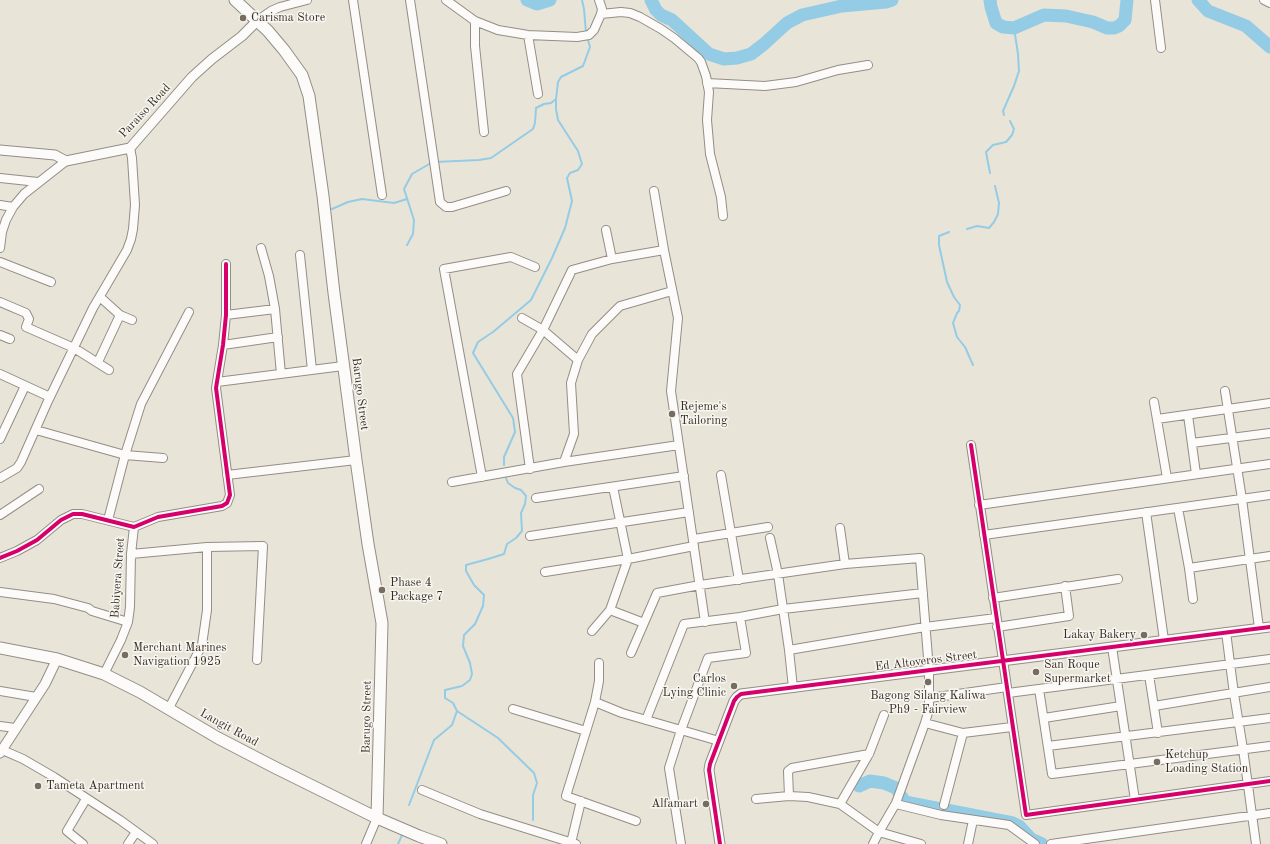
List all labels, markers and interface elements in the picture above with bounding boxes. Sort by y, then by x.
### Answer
place label: Carisma Store [251,11,325,25]
marker: Carisma Store [238,13,248,23]
street label: Paraiso Road [116,81,174,141]
street label: Barugo Street [348,357,372,431]
place label: Rejeme's Tailoring [680,400,727,428]
marker: Rejeme's Tailoring [667,409,677,419]
street label: Babiyera Street [108,537,128,619]
place label: Phase 4 Package 7 [390,576,443,604]
marker: Phase 4 Package 7 [377,585,387,595]
place label: Lakay Bakery [1063,628,1136,642]
marker: Lakay Bakery [1139,630,1149,640]
place label: Merchant Marines Navigation 1925 [133,641,227,669]
street label: Ed Altoveros Street [874,648,978,674]
marker: Merchant Marines Navigation 1925 [120,650,130,660]
place label: San Roque Supermarket [1044,658,1111,686]
marker: San Roque Supermarket [1031,667,1041,677]
place label: Carlos Lying Clinic [663,672,726,700]
marker: Bagong Silang Kaliwa Ph9 - Fairview [923,677,933,687]
street label: Barugo Street [359,680,375,754]
marker: Carlos Lying Clinic [729,681,739,691]
place label: Bagong Silang Kaliwa Ph9 - Fairview [870,689,986,717]
street label: Langit Road [197,706,261,750]
place label: Ketchup Loading Station [1165,748,1248,776]
marker: Ketchup Loading Station [1152,757,1162,767]
place label: Tameta Apartment [46,779,145,793]
marker: Tameta Apartment [33,781,43,791]
place label: Alfamart [651,797,698,811]
marker: Alfamart [701,799,711,809]

